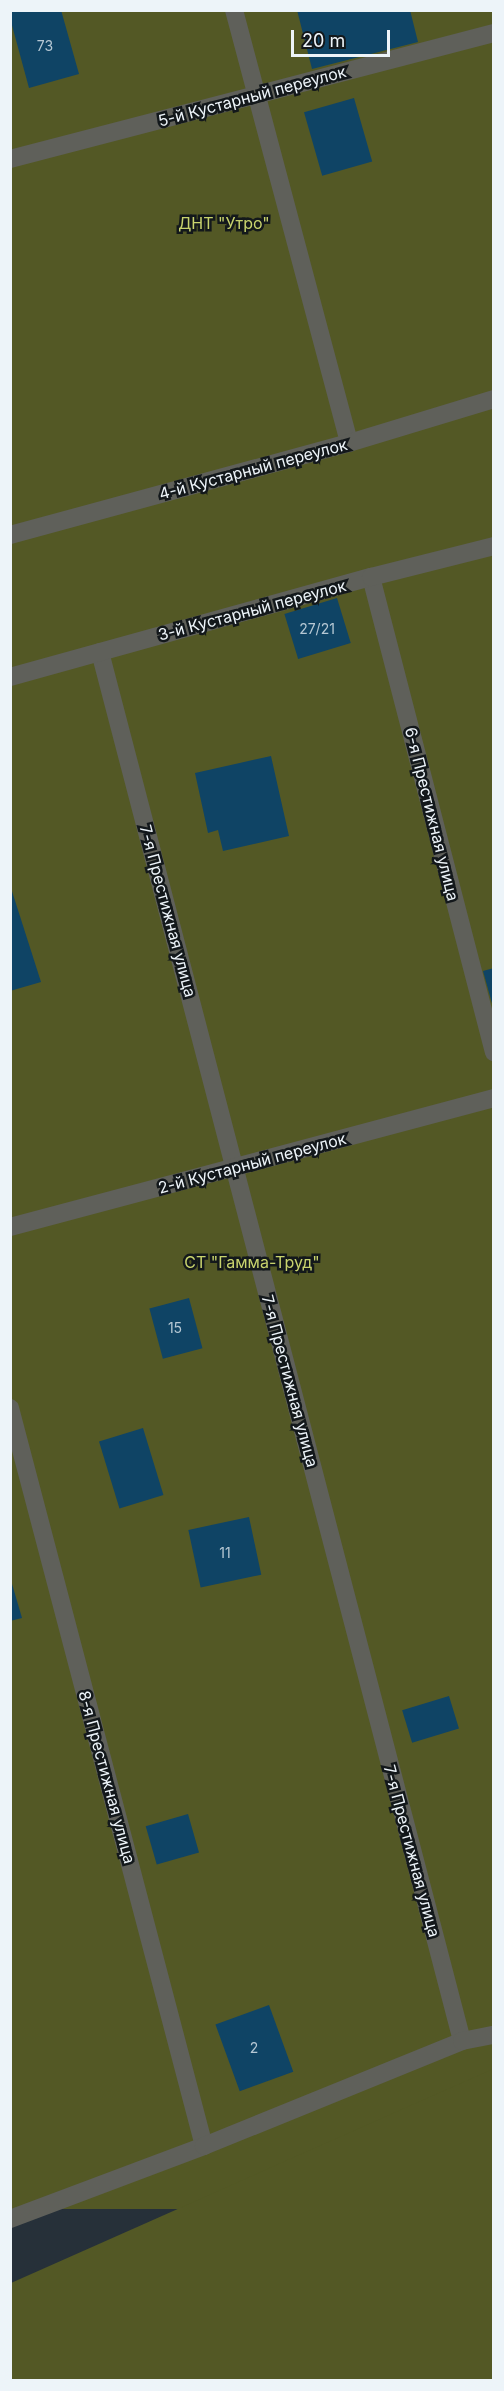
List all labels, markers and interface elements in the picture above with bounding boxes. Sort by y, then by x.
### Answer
scale bar [294,18,393,56]
text: 20 m [302,30,345,51]
house number: 73 [37,38,53,54]
street label: 5-й Кустарный переулок [156,62,348,130]
park label: ДНТ "Утро" [178,213,270,233]
street label: 4-й Кустарный переулок [157,435,349,503]
street label: 3-й Кустарный переулок [156,576,348,644]
house number: 27/21 [299,621,335,637]
street label: 6-я Престижная улица [401,725,463,903]
street label: 7-я Престижная улица [136,823,200,999]
street label: 2-й Кустарный переулок [156,1129,348,1197]
park label: СТ "Гамма-Труд" [184,1252,320,1272]
street label: 7-я Престижная улица [258,1293,322,1469]
house number: 15 [168,1320,182,1336]
house number: 11 [219,1545,231,1561]
street label: 8-я Престижная улица [75,1688,139,1866]
street label: 7-я Престижная улица [380,1763,444,1939]
house number: 2 [250,2040,258,2056]

